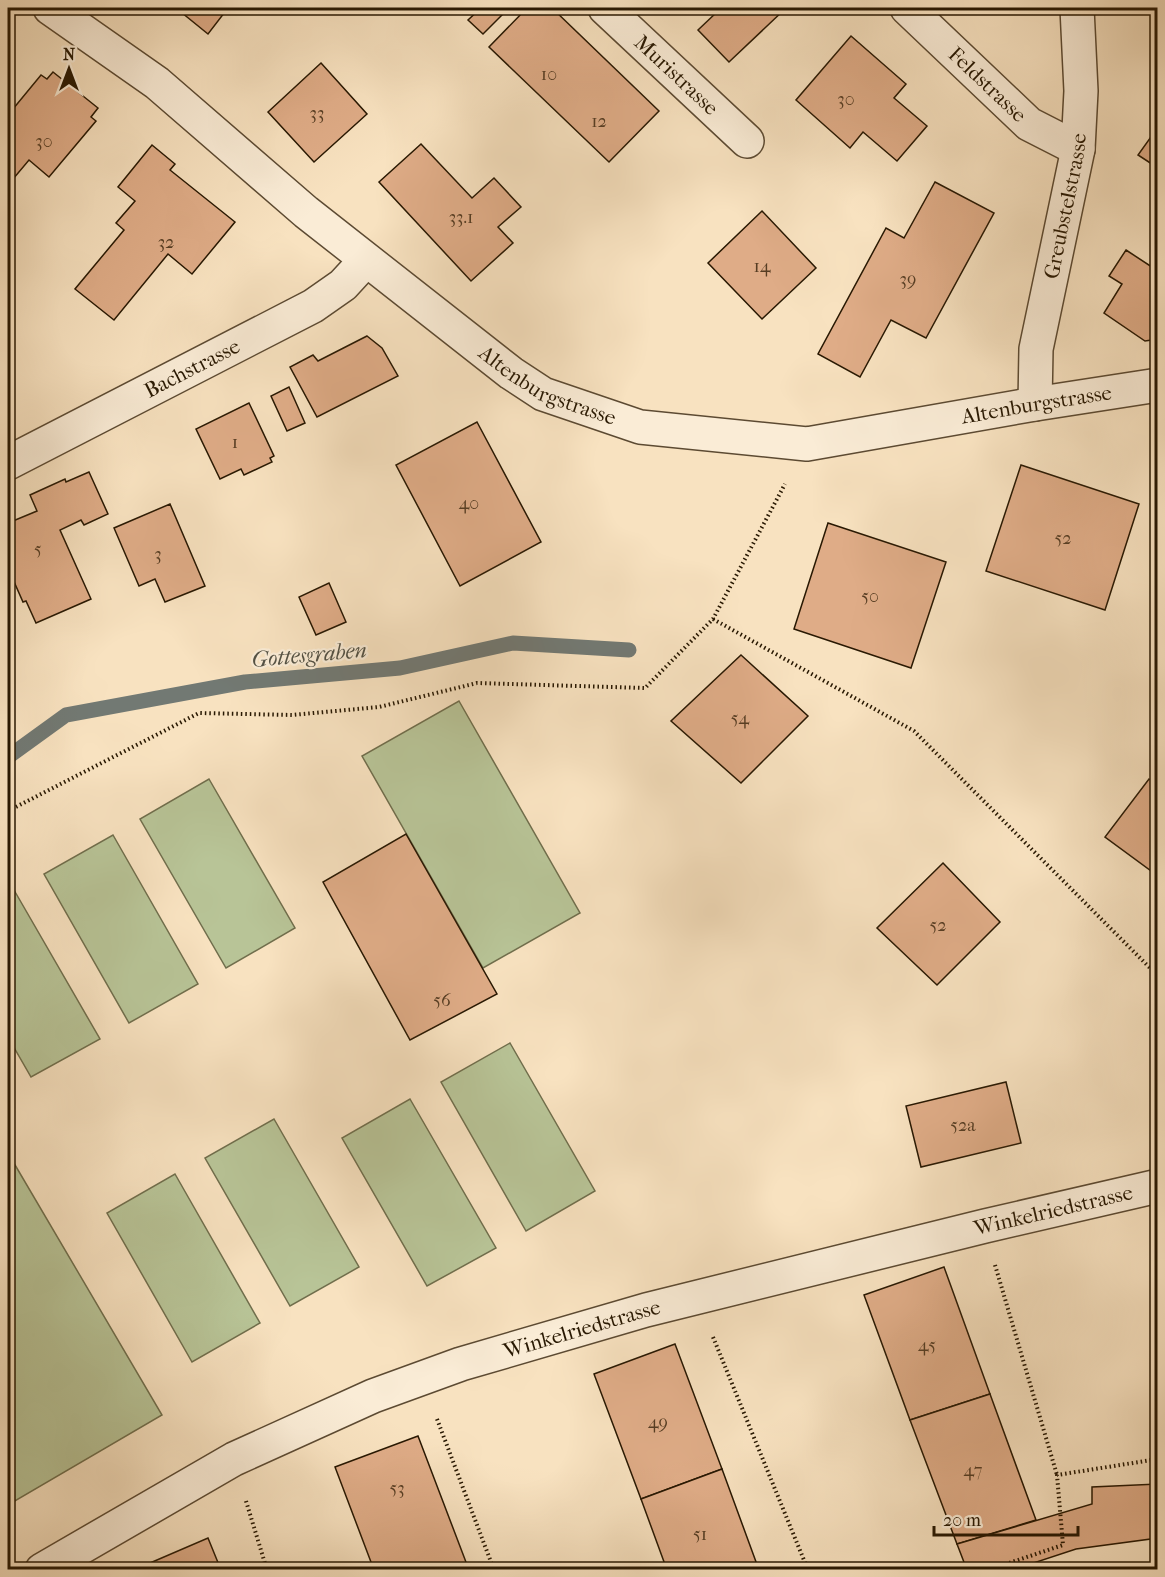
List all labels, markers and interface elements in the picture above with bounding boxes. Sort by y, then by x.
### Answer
street label: Muristrasse [630,30,723,120]
north arrow [39,39,99,99]
street label: Feldstrasse [943,42,1031,127]
text: N [63,45,76,64]
house number: 10 [541,64,557,85]
house number: 30 [837,89,855,110]
house number: 33 [310,103,324,124]
house number: 12 [591,111,607,132]
house number: 30 [35,131,53,152]
street label: Greubstelstrasse [1039,133,1091,281]
house number: 33.1 [449,207,473,228]
house number: 32 [158,232,174,253]
house number: 14 [753,256,771,277]
house number: 39 [900,269,916,290]
street label: Bachstrasse [140,334,244,403]
street label: Altenburgstrasse [473,340,619,430]
street label: Altenburgstrasse [959,380,1113,429]
house number: 1 [232,432,238,453]
house number: 40 [459,493,479,514]
house number: 52 [1054,528,1072,549]
house number: 5 [34,539,42,560]
house number: 3 [154,544,162,565]
house number: 50 [861,586,879,607]
water label: Gottesgraben [250,637,368,673]
house number: 54 [731,708,750,729]
house number: 52 [929,915,947,936]
house number: 56 [433,990,451,1011]
house number: 52a [950,1115,976,1136]
street label: Winkelriedstrasse [970,1180,1135,1241]
street label: Winkelriedstrasse [500,1295,663,1363]
house number: 45 [918,1335,936,1356]
house number: 49 [648,1412,668,1433]
house number: 47 [964,1460,983,1481]
house number: 53 [389,1478,405,1499]
scale bar [934,1499,1078,1537]
text: 20 m [943,1510,981,1531]
house number: 51 [693,1524,707,1545]

